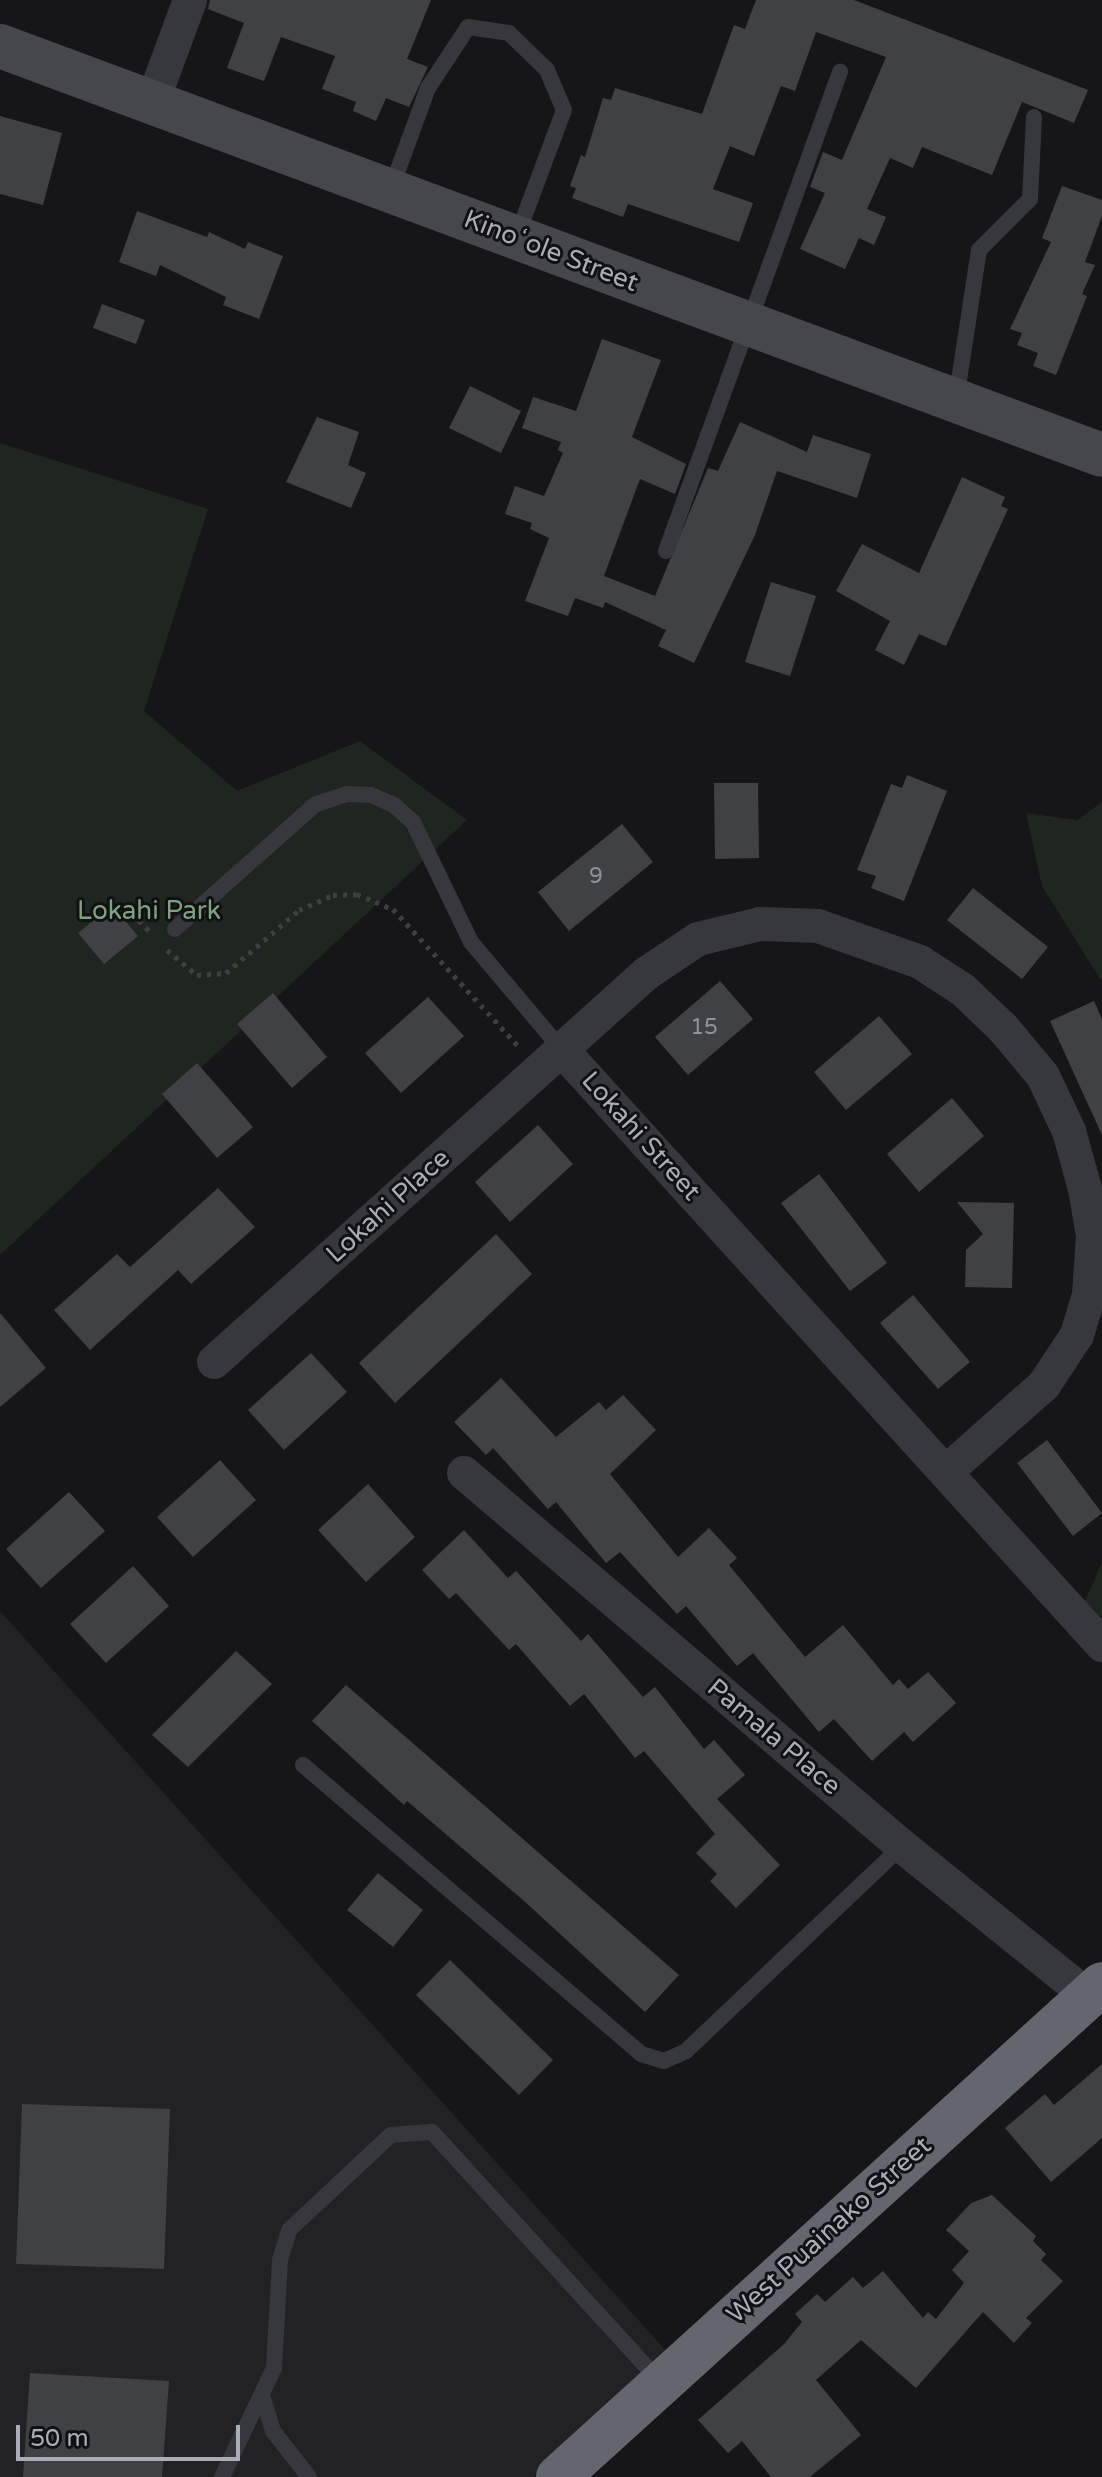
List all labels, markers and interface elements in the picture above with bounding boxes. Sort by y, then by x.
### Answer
street label: Kinoʻole Street [460,203,642,299]
house number: 9 [589,864,603,890]
park label: Lokahi Park [77,895,221,927]
house number: 15 [690,1015,718,1041]
street label: Lokahi Street [575,1065,707,1207]
street label: Lokahi Place [320,1142,456,1270]
street label: Pamala Place [701,1672,847,1802]
street label: West Puainako Street [720,2130,938,2330]
scale bar [20,2409,244,2459]
text: 50 m [30,2424,88,2453]

